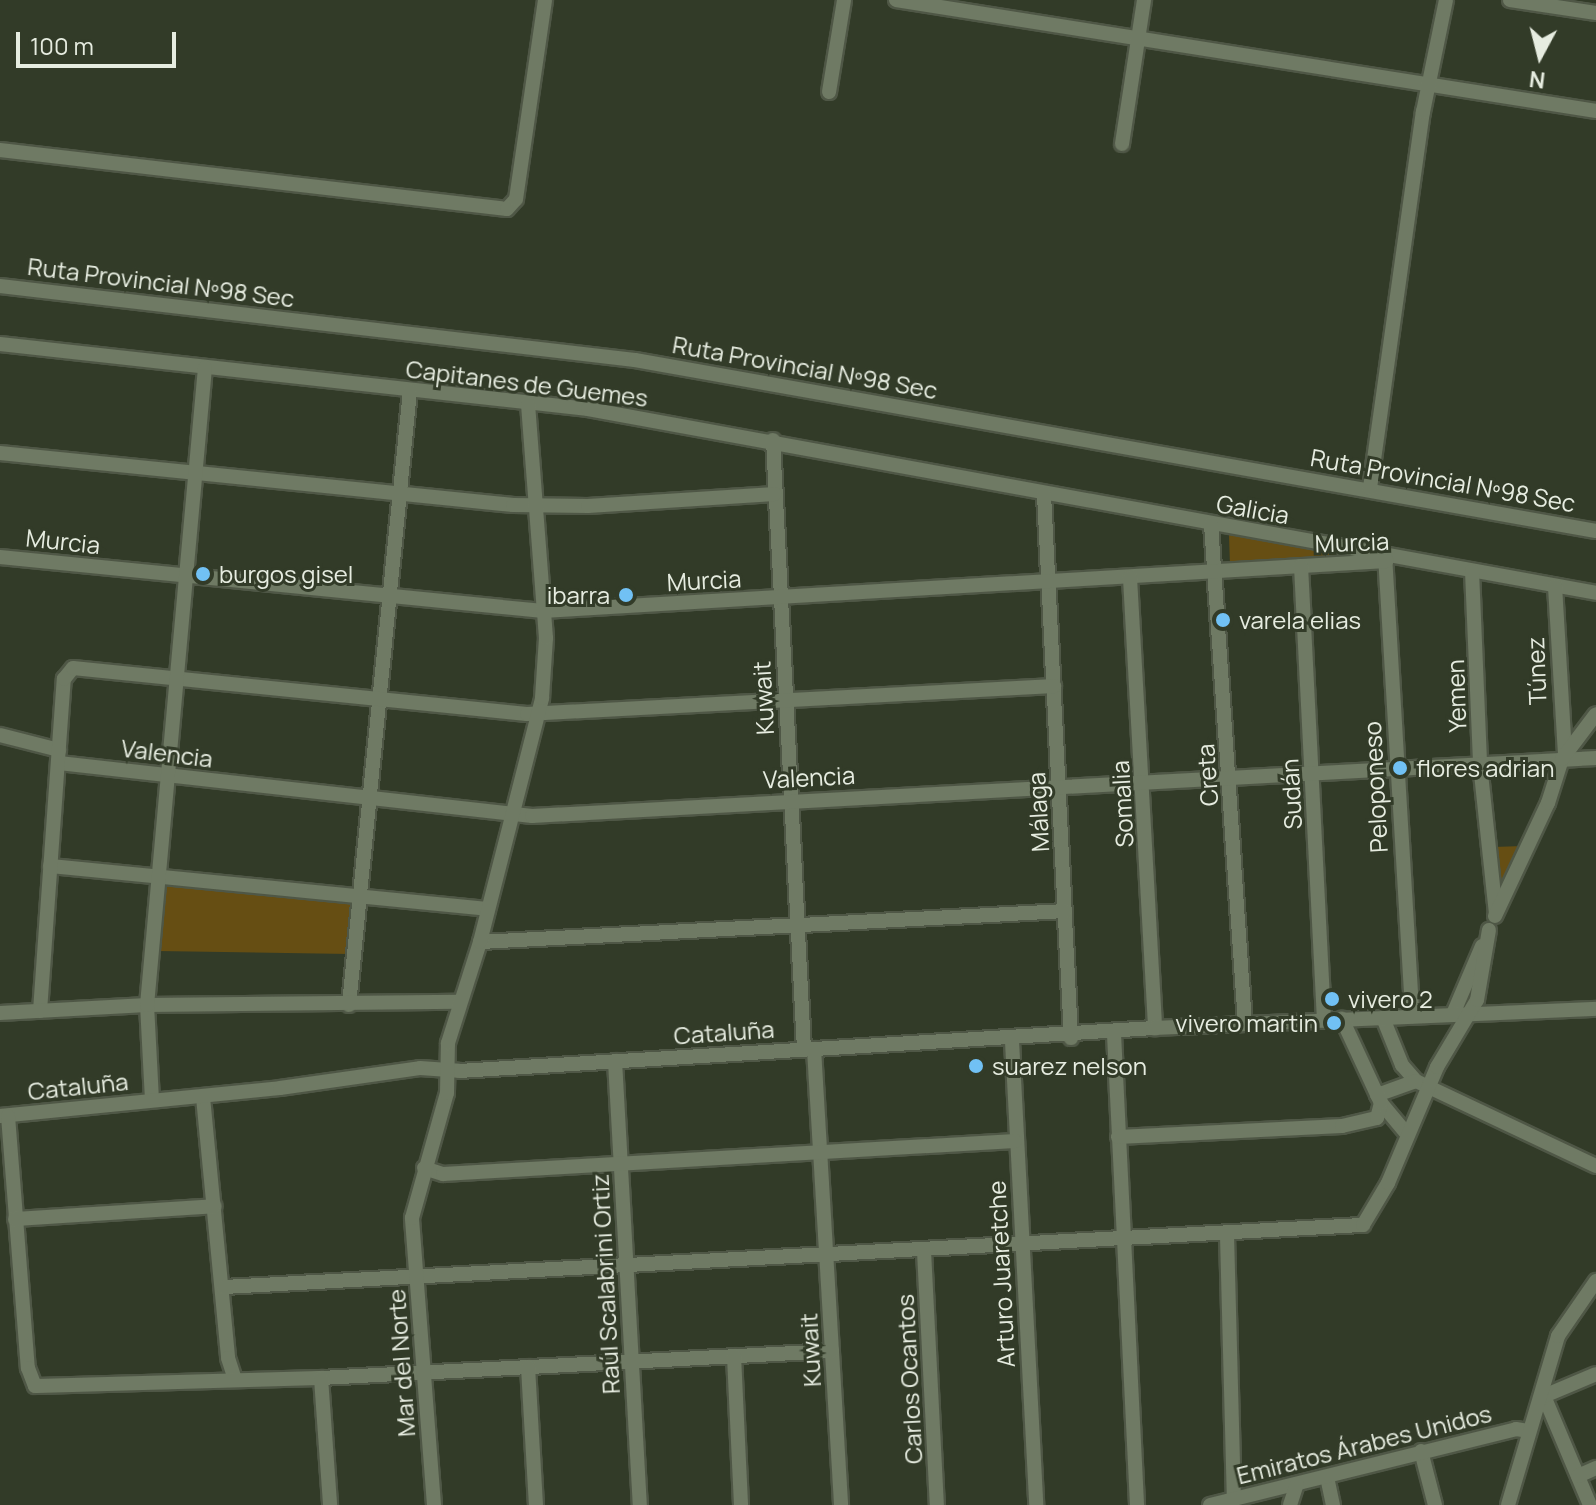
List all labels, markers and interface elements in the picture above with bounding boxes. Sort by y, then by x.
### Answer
scale bar [20,16,180,66]
north arrow [1500,16,1580,96]
text: 100 m [30,29,94,62]
text: N [1527,64,1547,96]
street label: Ruta Provincial Nº98 Sec [26,251,296,313]
street label: Ruta Provincial Nº98 Sec [670,330,940,404]
street label: Capitanes de Guemes [404,354,650,412]
street label: Ruta Provincial Nº98 Sec [1308,443,1578,517]
street label: Galicia [1214,488,1292,530]
street label: Murcia [24,523,102,559]
street label: Murcia [1314,526,1390,558]
place label: burgos gisel [219,560,353,588]
street label: Murcia [666,564,742,596]
marker: burgos gisel [194,565,212,583]
place label: ibarra [547,581,610,609]
marker: ibarra [617,586,635,604]
place label: varela elias [1239,606,1361,634]
marker: varela elias [1214,611,1232,629]
street label: Túnez [1520,636,1552,706]
street label: Yemen [1440,659,1472,733]
street label: Kuwait [747,660,779,736]
street label: Peloponeso [1357,721,1393,853]
street label: Valencia [120,733,214,773]
street label: Creta [1190,743,1224,807]
place label: flores adrian [1416,754,1554,782]
street label: Sudán [1275,758,1307,830]
marker: flores adrian [1391,759,1409,777]
street label: Valencia [762,760,856,794]
street label: Somalia [1105,760,1139,848]
street label: Málaga [1022,771,1054,853]
place label: vivero 2 [1348,985,1433,1013]
marker: vivero 2 [1323,990,1341,1008]
place label: vivero martin [1175,1009,1318,1037]
street label: Cataluña [673,1014,775,1050]
marker: vivero martin [1325,1014,1343,1032]
place label: suarez nelson [992,1052,1147,1080]
marker: suarez nelson [967,1057,985,1075]
street label: Cataluña [26,1066,130,1106]
street label: Raúl Scalabrini Ortiz [585,1173,625,1395]
street label: Arturo Juaretche [982,1180,1020,1368]
street label: Mar del Norte [381,1288,421,1438]
street label: Carlos Ocantos [890,1293,928,1465]
street label: Kuwait [794,1312,826,1388]
street label: Emiratos Árabes Unidos [1234,1398,1494,1490]

